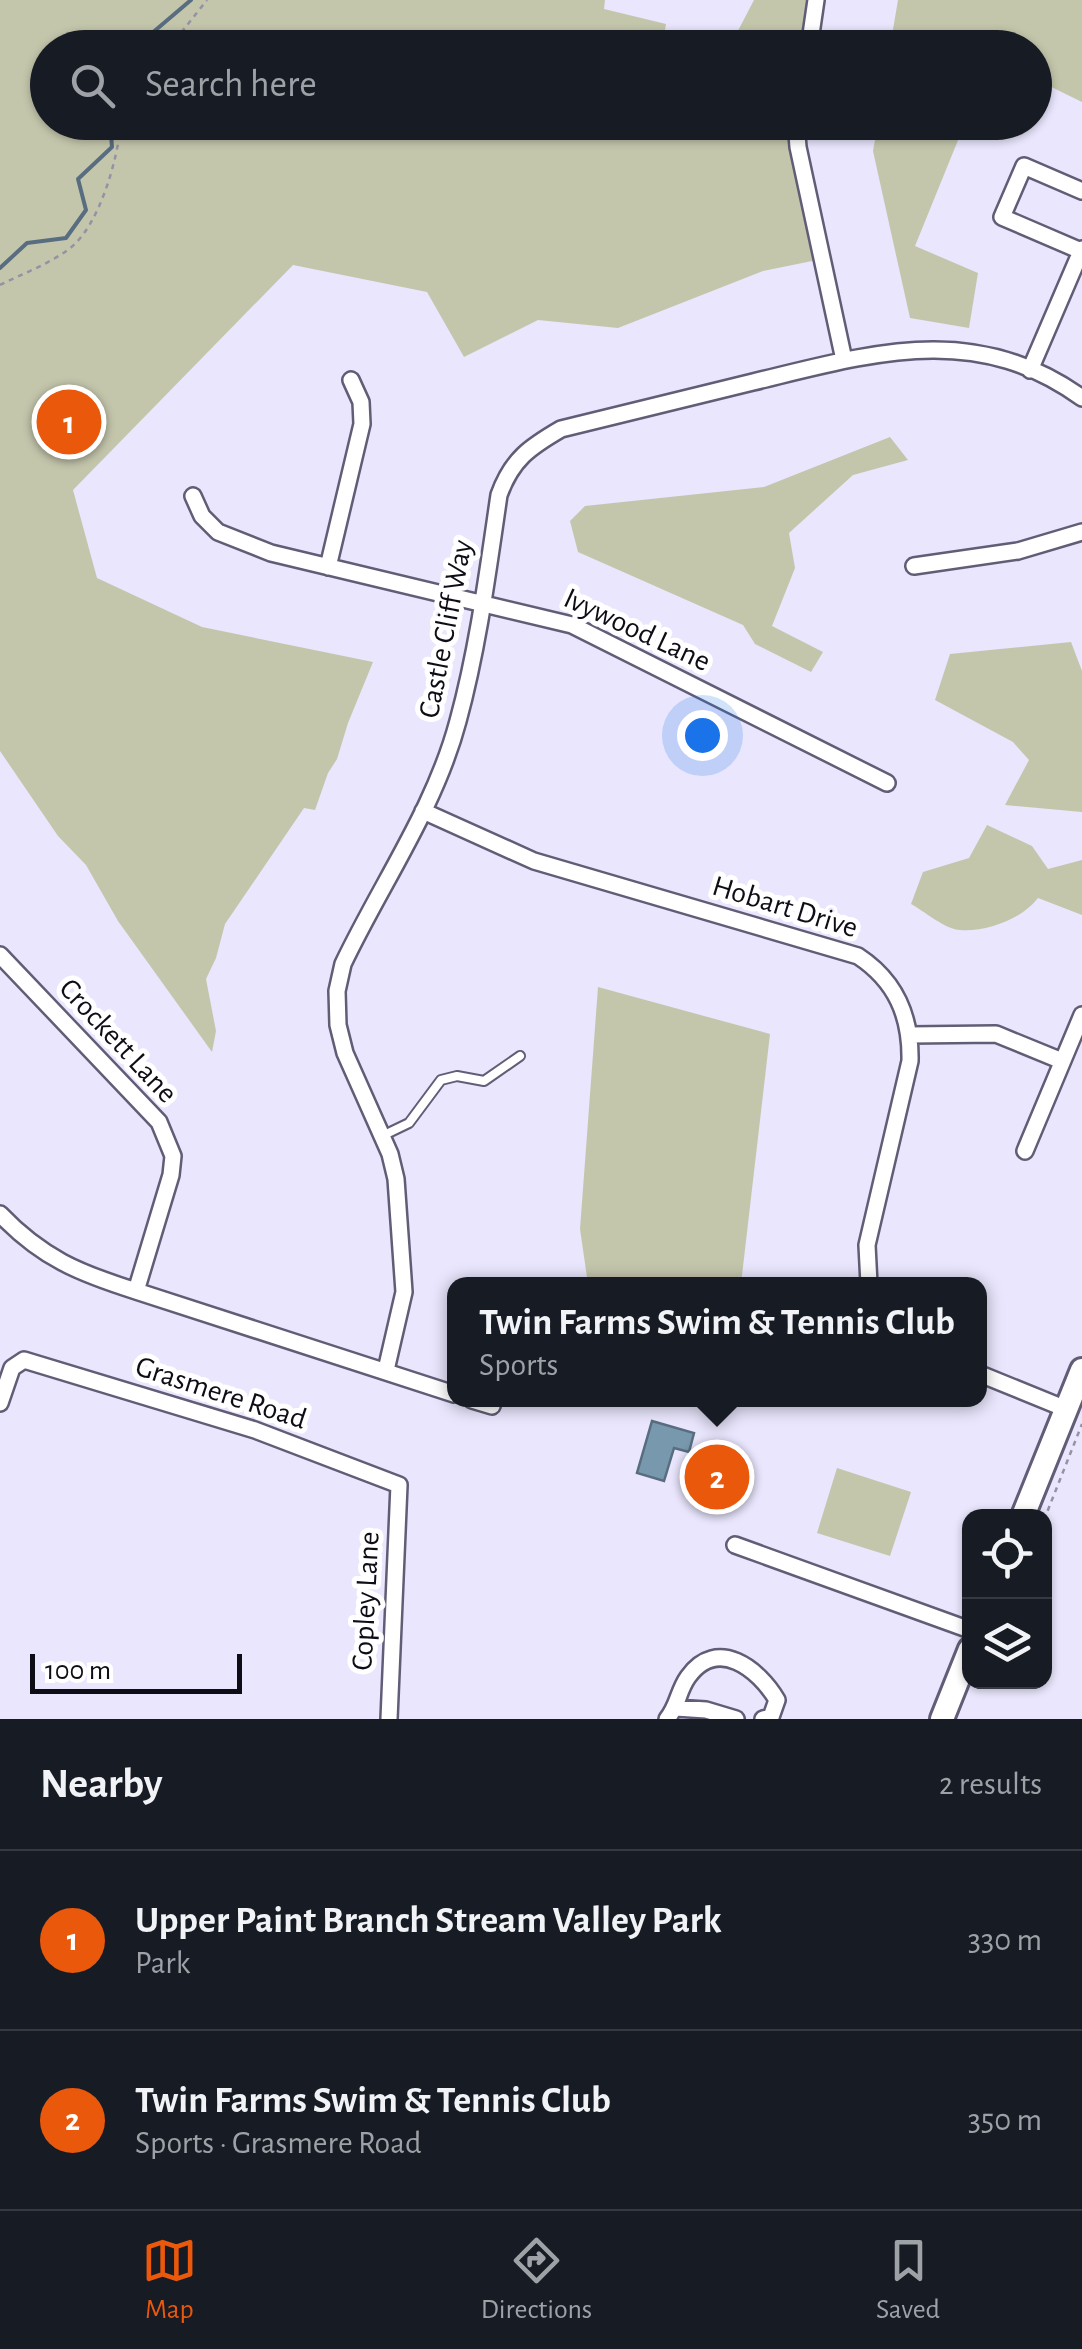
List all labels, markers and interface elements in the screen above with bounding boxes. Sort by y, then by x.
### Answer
search box [30,30,1052,140]
icon: search [65,58,120,113]
text: Search here [145,66,317,104]
pin: 1 [36,384,102,460]
street label: Castle Cliff Way [414,537,478,721]
street label: Ivywood Lane [559,583,715,677]
your location [677,710,728,761]
street label: Hobart Drive [709,871,861,943]
street label: Crockett Lane [53,973,183,1109]
popup [447,1277,987,1407]
text: Twin Farms Swim & Tennis Club [479,1304,955,1342]
text: Sports [479,1349,558,1381]
street label: Grasmere Road [132,1351,310,1435]
pin: 2 [684,1440,750,1514]
map controls [962,1509,1052,1689]
button: locate [962,1509,1052,1599]
street label: Copley Lane [347,1531,385,1671]
button: layers [962,1599,1052,1689]
scale bar [30,1649,242,1694]
text: 100 m [45,1657,111,1685]
text: Nearby [40,1763,163,1805]
text: 2 results [939,1768,1042,1800]
text: Upper Paint Branch Stream Valley Park [135,1902,722,1940]
text: 1 [67,1924,78,1956]
text: 330 m [968,1924,1042,1956]
text: Park [135,1947,190,1979]
text: Twin Farms Swim & Tennis Club [135,2082,611,2120]
text: 2 [65,2104,80,2136]
text: 350 m [968,2104,1042,2136]
text: Sports · Grasmere Road [135,2127,422,2159]
tab: Map [142,2233,197,2327]
tab: Directions [481,2233,592,2327]
tab: Saved [876,2233,940,2327]

